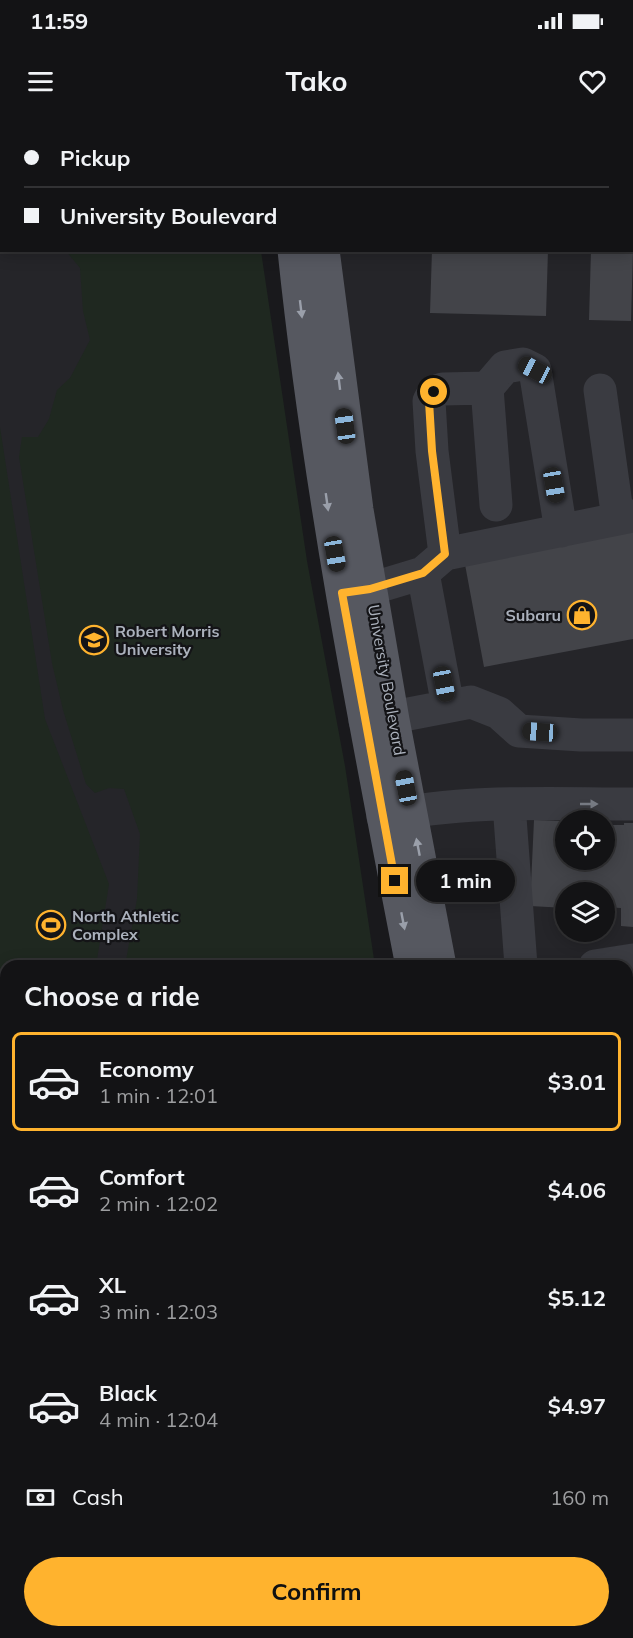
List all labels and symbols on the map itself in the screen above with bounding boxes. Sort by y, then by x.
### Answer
one-way arrow [296,299,306,318]
car [515,354,555,386]
one-way arrow [335,371,344,390]
route start [420,378,447,405]
car [334,407,356,445]
car [542,466,566,504]
one-way arrow [322,493,331,512]
car [323,535,347,573]
shop icon: Subaru [566,599,598,631]
street label: University Boulevard [364,603,410,757]
place label: Subaru [505,605,561,625]
place label: Robert Morris University [115,621,220,659]
school or university icon: Robert Morris University [78,624,110,656]
car [432,665,456,703]
car [521,722,559,742]
car [394,769,418,807]
one-way arrow [579,799,598,809]
one-way arrow [413,837,422,856]
callout: 1 min [416,860,515,902]
route end [381,867,408,894]
place label: North Athletic Complex [72,906,179,944]
sports icon: North Athletic Complex [35,909,67,941]
one-way arrow [399,912,408,931]

